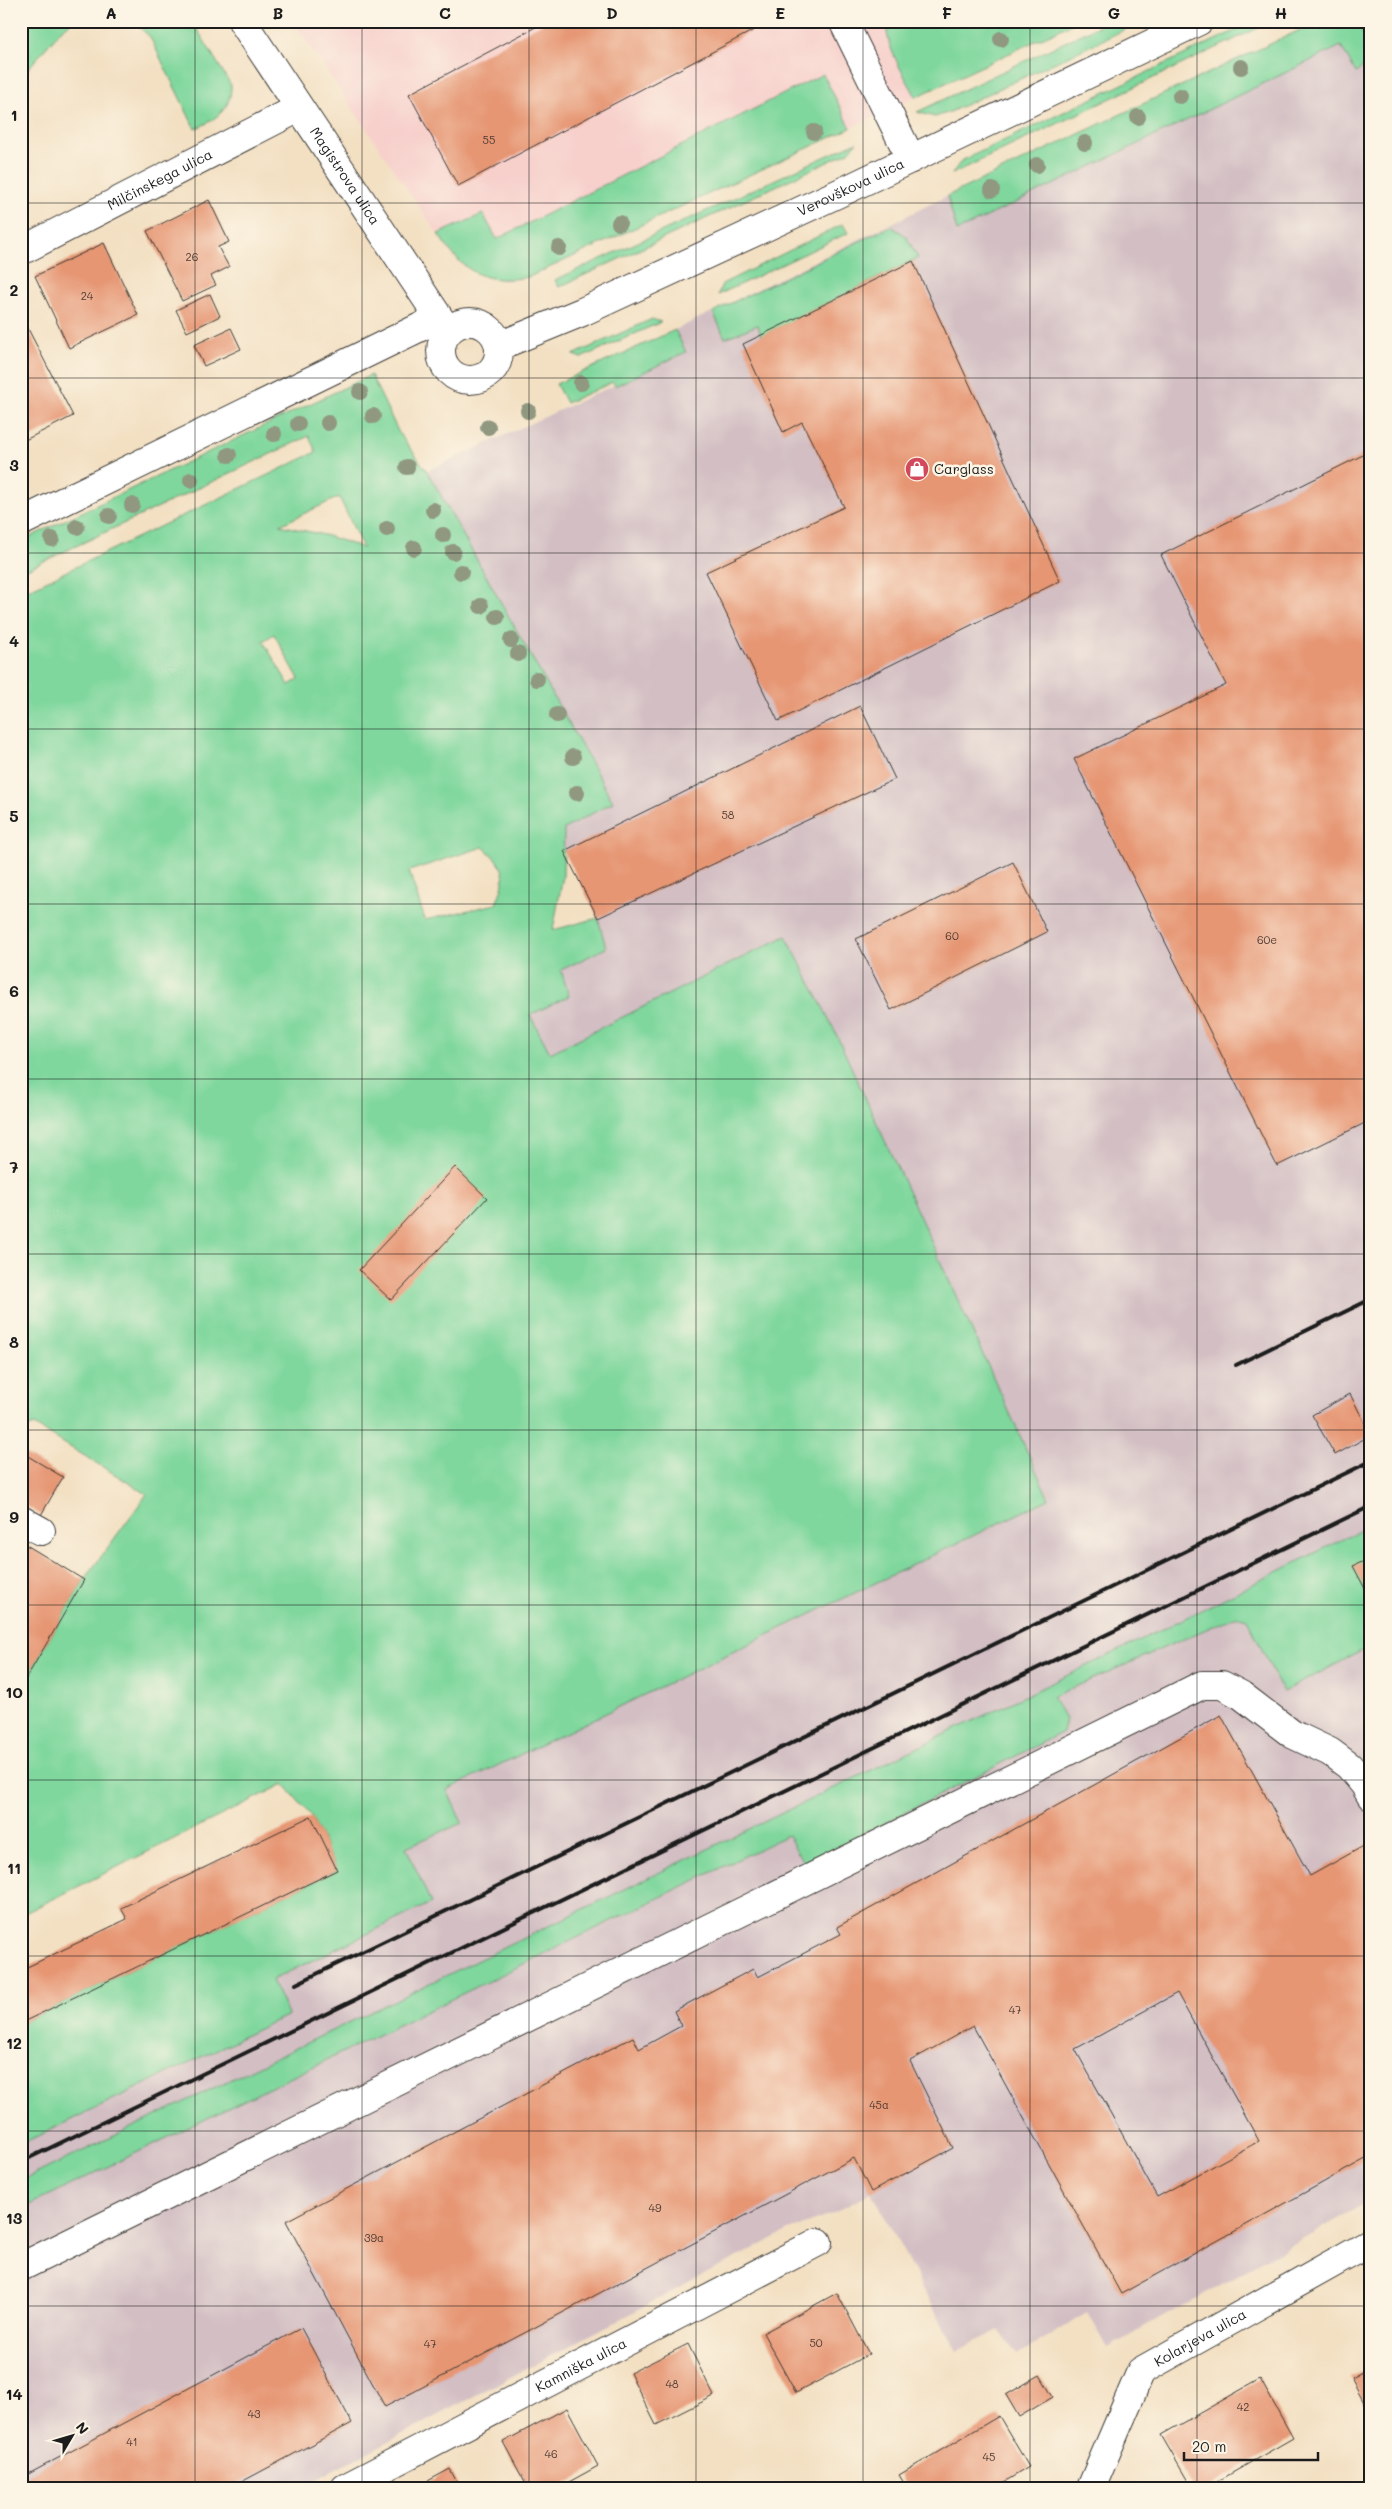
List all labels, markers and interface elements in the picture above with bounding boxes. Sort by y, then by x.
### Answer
text: A [105,2,117,23]
text: B [273,2,283,23]
text: C [439,2,451,23]
text: D [606,2,618,23]
text: E [775,2,785,23]
text: F [942,2,952,23]
text: G [1108,2,1120,23]
text: H [1275,2,1287,23]
text: 1 [10,104,18,125]
street label: Magistrova ulica [306,123,385,228]
house number: 55 [483,132,495,147]
street label: Milčinskega ulica [104,144,215,214]
street label: Verovškova ulica [794,153,907,220]
house number: 26 [186,249,198,264]
text: 2 [10,279,19,300]
house number: 24 [81,288,94,303]
text: 3 [9,454,19,475]
shop icon: Carglass [904,456,930,482]
place label: Carglass [934,459,994,478]
text: 4 [9,630,19,651]
text: 5 [9,805,19,826]
house number: 58 [721,807,735,822]
house number: 60 [945,928,959,943]
house number: 60e [1257,932,1277,947]
text: 6 [9,980,19,1001]
text: 7 [10,1156,19,1177]
text: 8 [9,1331,19,1352]
text: 9 [9,1506,19,1527]
text: 10 [5,1681,23,1702]
text: 11 [7,1857,21,1878]
house number: 47 [1009,2002,1021,2017]
text: 12 [6,2032,22,2053]
house number: 45a [869,2097,889,2112]
house number: 49 [649,2200,662,2215]
text: 13 [6,2207,23,2228]
house number: 39a [364,2230,384,2245]
street label: Kolarjeva ulica [1150,2304,1249,2371]
street label: Kamniška ulica [532,2333,630,2396]
house number: 50 [809,2335,823,2350]
house number: 47 [424,2336,436,2351]
house number: 48 [665,2376,679,2391]
text: 14 [5,2383,23,2404]
house number: 42 [1237,2399,1249,2414]
house number: 43 [248,2406,261,2421]
north arrow [48,2412,98,2462]
text: N [72,2418,93,2438]
scale bar [1184,2429,1318,2461]
house number: 41 [126,2434,138,2449]
text: 20 m [1192,2436,1226,2456]
house number: 46 [544,2446,558,2461]
house number: 45 [983,2449,995,2464]

